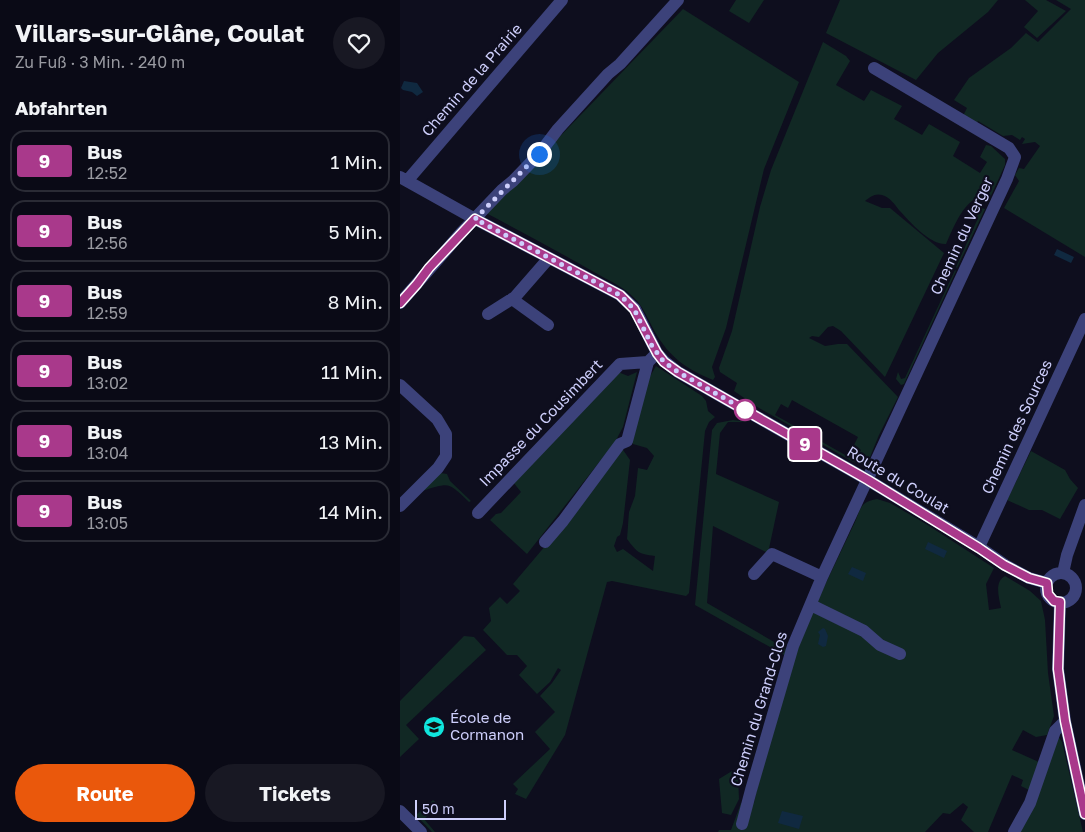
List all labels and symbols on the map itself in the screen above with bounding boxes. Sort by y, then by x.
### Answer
street label: Chemin de la Prairie [417,19,525,139]
your location [527,142,552,167]
street label: Chemin du Verger [926,174,996,297]
street label: Impasse du Cousimbert [475,355,606,490]
street label: Chemin des Sources [977,356,1055,497]
unlabelled marker [734,399,756,421]
line badge: 9 [789,428,821,460]
street label: Route du Coulat [844,442,953,517]
street label: Chemin du Grand-Clos [726,629,790,788]
place label: École de Cormanon [450,708,524,743]
school or university icon: École de Cormanon [422,715,446,739]
scale bar [415,797,506,820]

